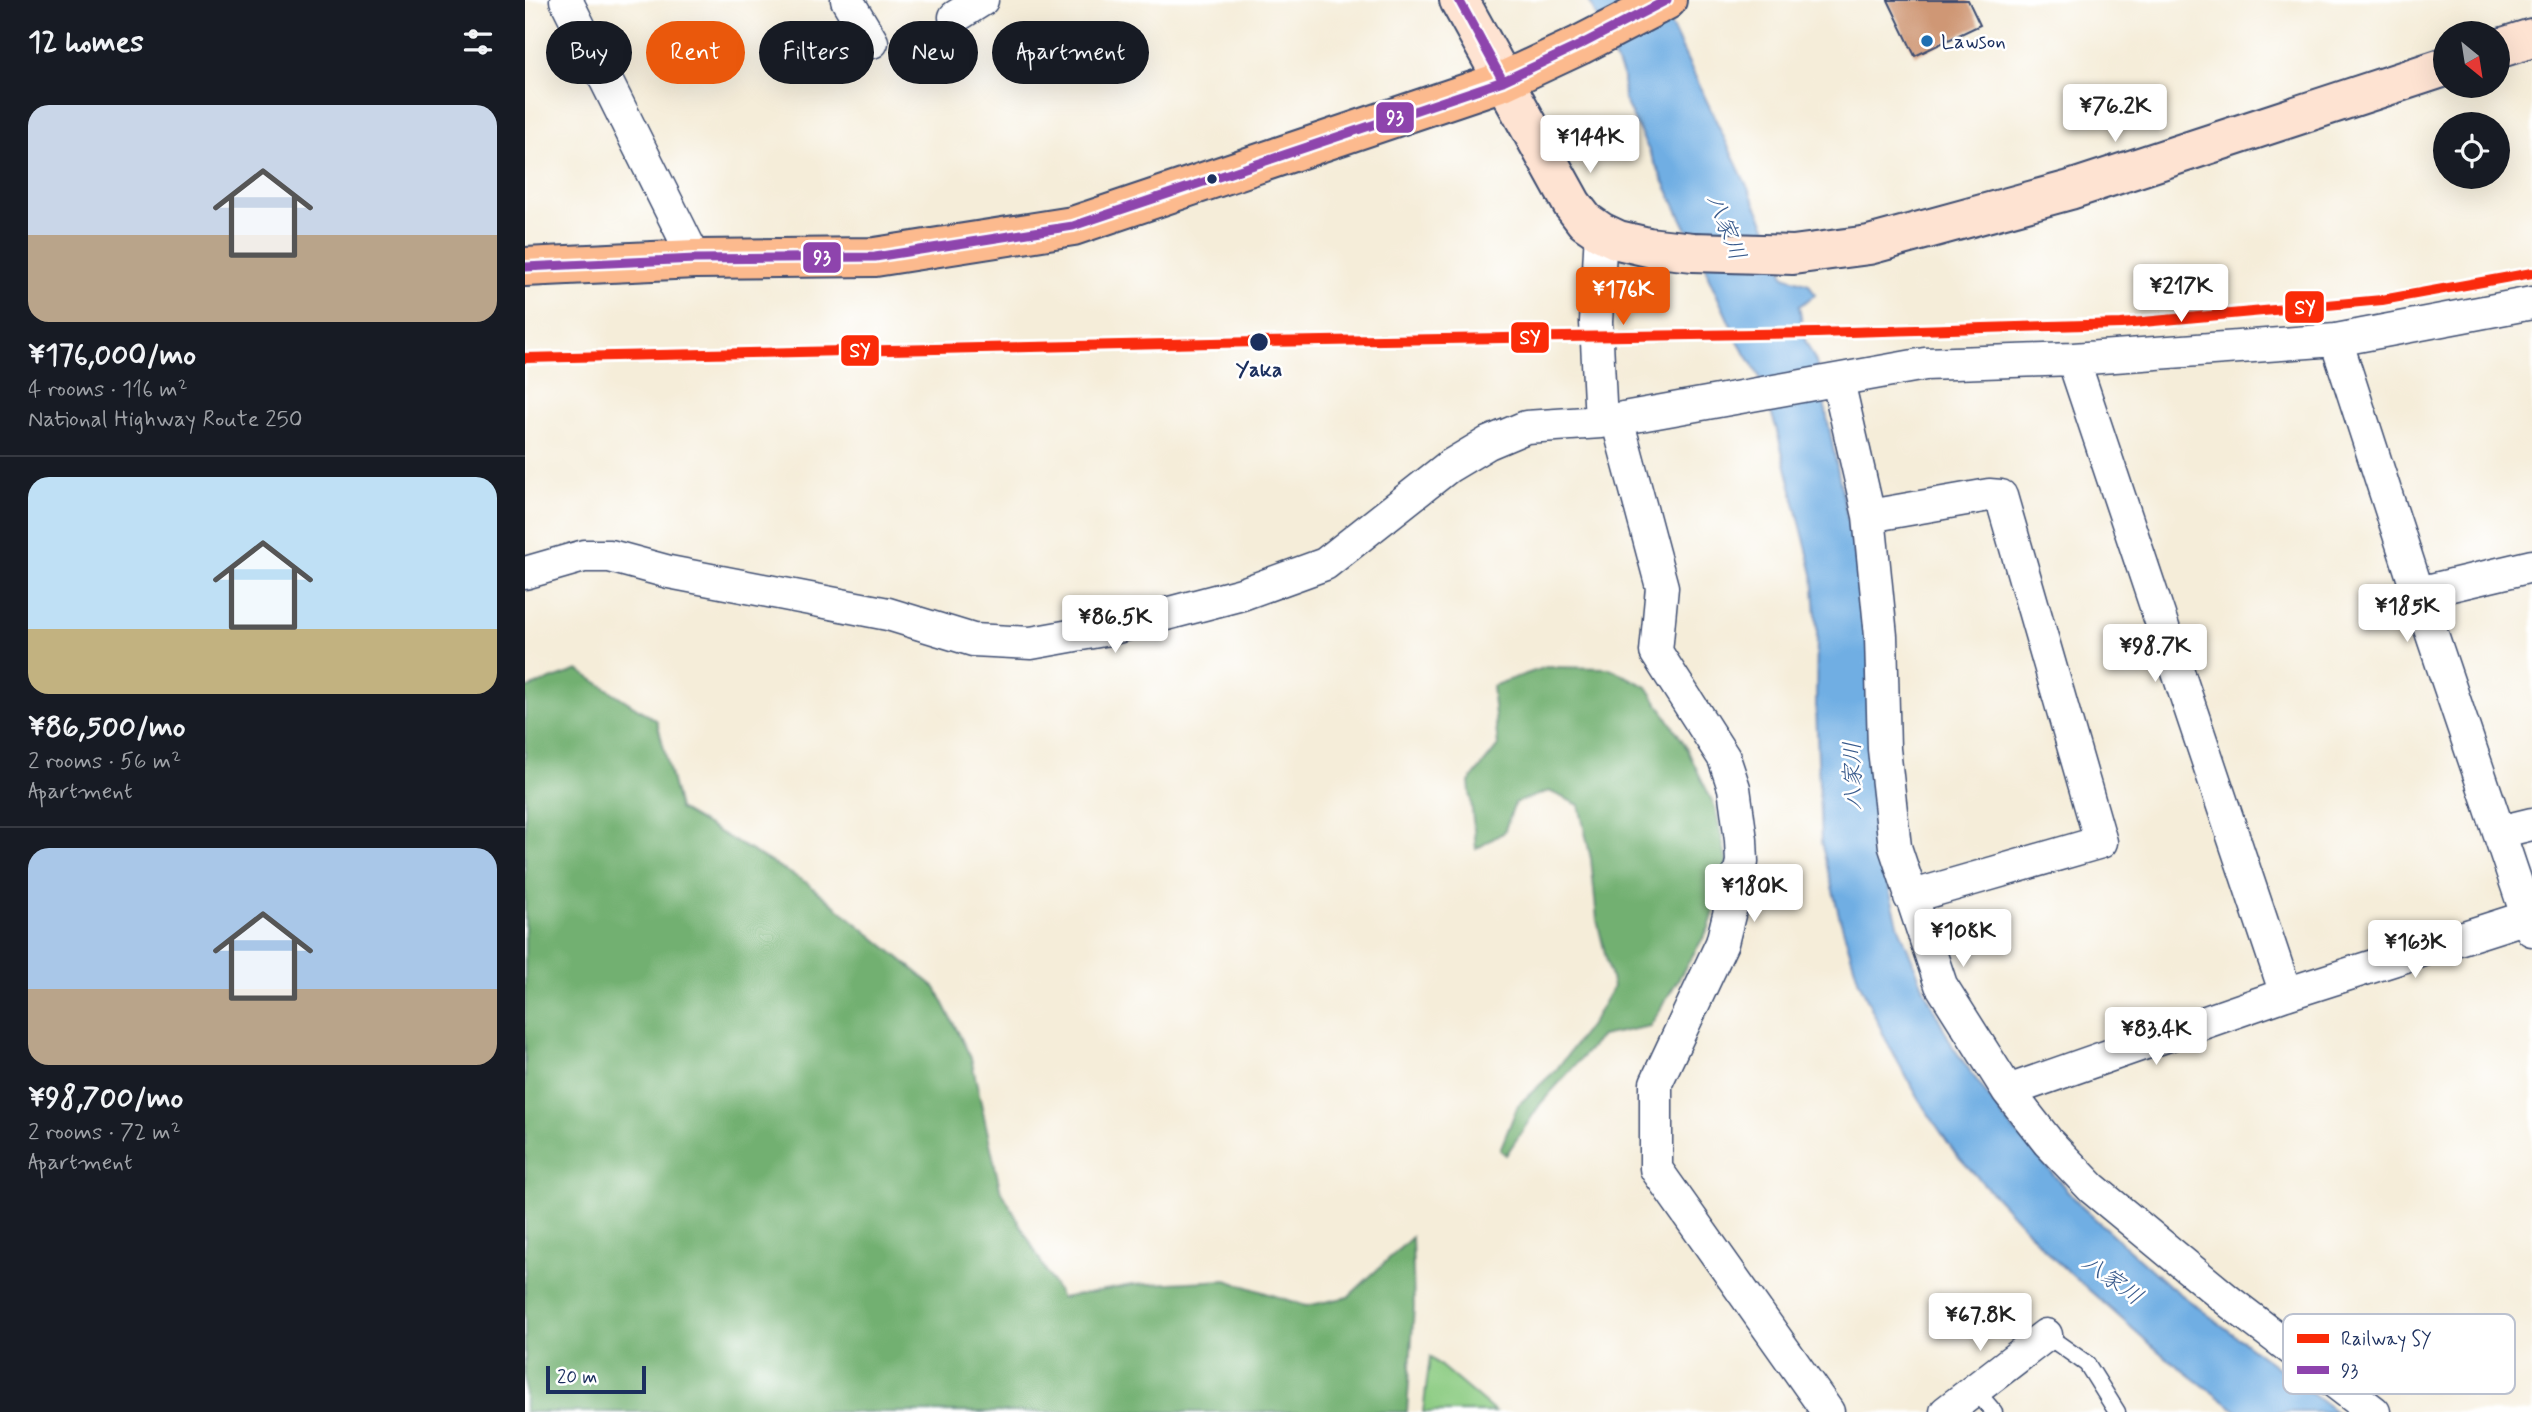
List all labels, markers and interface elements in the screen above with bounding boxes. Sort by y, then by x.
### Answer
chip: Buy [546,21,632,84]
chip: Rent [646,21,745,84]
chip: Filters [759,21,874,84]
chip: New [888,21,978,84]
chip: Apartment [992,21,1149,84]
north arrow [2433,21,2509,98]
map controls [2433,21,2510,189]
text: 12 homes [28,23,144,62]
icon: filters [459,23,497,61]
place label: Lawson [1941,28,2006,56]
marker: Lawson [1919,33,1935,49]
pin: ¥76.2K [2058,85,2172,144]
text: ¥76.2K [2079,92,2151,122]
line badge: 93 [1375,101,1415,134]
text: 93 [1386,106,1404,131]
button: locate [2433,112,2510,189]
pin: ¥144K [1541,116,1639,175]
text: ¥144K [1556,123,1624,153]
icon: home [200,150,326,276]
unlabelled marker [1205,172,1219,186]
water label: 八家川 [1699,190,1752,265]
line badge: 93 [802,241,842,274]
text: 93 [813,246,831,271]
pin: ¥217K [2132,264,2230,324]
pin: ¥176K [1574,268,1672,327]
text: ¥217K [2149,272,2213,302]
text: ¥176K [1592,275,1654,305]
line badge: SY [2284,290,2325,324]
text: SY [2295,296,2316,321]
line badge: SY [1510,321,1550,354]
text: SY [1520,326,1541,351]
marker: Yaka [1248,331,1270,353]
line badge: SY [840,334,880,367]
text: ¥176,000/mo [28,336,196,375]
text: SY [850,339,871,364]
place label: Yaka [1236,356,1282,384]
text: 4 rooms · 116 m² [28,375,188,405]
text: National Highway Route 250 [28,405,303,435]
icon: home [200,522,326,648]
pin: ¥185K [2358,584,2456,644]
text: ¥185K [2374,592,2440,622]
pin: ¥86.5K [1058,596,1172,655]
text: ¥86.5K [1078,603,1152,633]
pin: ¥98.7K [2098,624,2212,684]
text: ¥98.7K [2119,632,2191,662]
text: ¥86,500/mo [28,708,186,747]
water label: 八家川 [1838,741,1870,811]
text: 2 rooms · 56 m² [28,747,181,777]
text: Apartment [28,777,133,807]
pin: ¥180K [1705,864,1803,924]
text: ¥180K [1721,872,1787,902]
icon: home [200,893,326,1019]
pin: ¥108K [1914,909,2012,969]
text: ¥108K [1930,917,1996,947]
pin: ¥163K [2366,920,2464,980]
text: ¥163K [2384,928,2446,958]
pin: ¥83.4K [2099,1007,2213,1067]
text: ¥83.4K [2121,1015,2191,1045]
text: ¥98,700/mo [28,1079,183,1118]
text: 2 rooms · 72 m² [28,1118,181,1148]
text: Apartment [28,1148,133,1178]
water label: 八家川 [2075,1248,2149,1313]
pin: ¥67.8K [1923,1294,2037,1353]
text: ¥67.8K [1945,1301,2015,1331]
legend [2283,1314,2515,1394]
text: Railway SY [2341,1327,2432,1353]
text: 93 [2341,1359,2358,1384]
scale bar [546,1363,646,1395]
text: 20 m [557,1365,597,1390]

